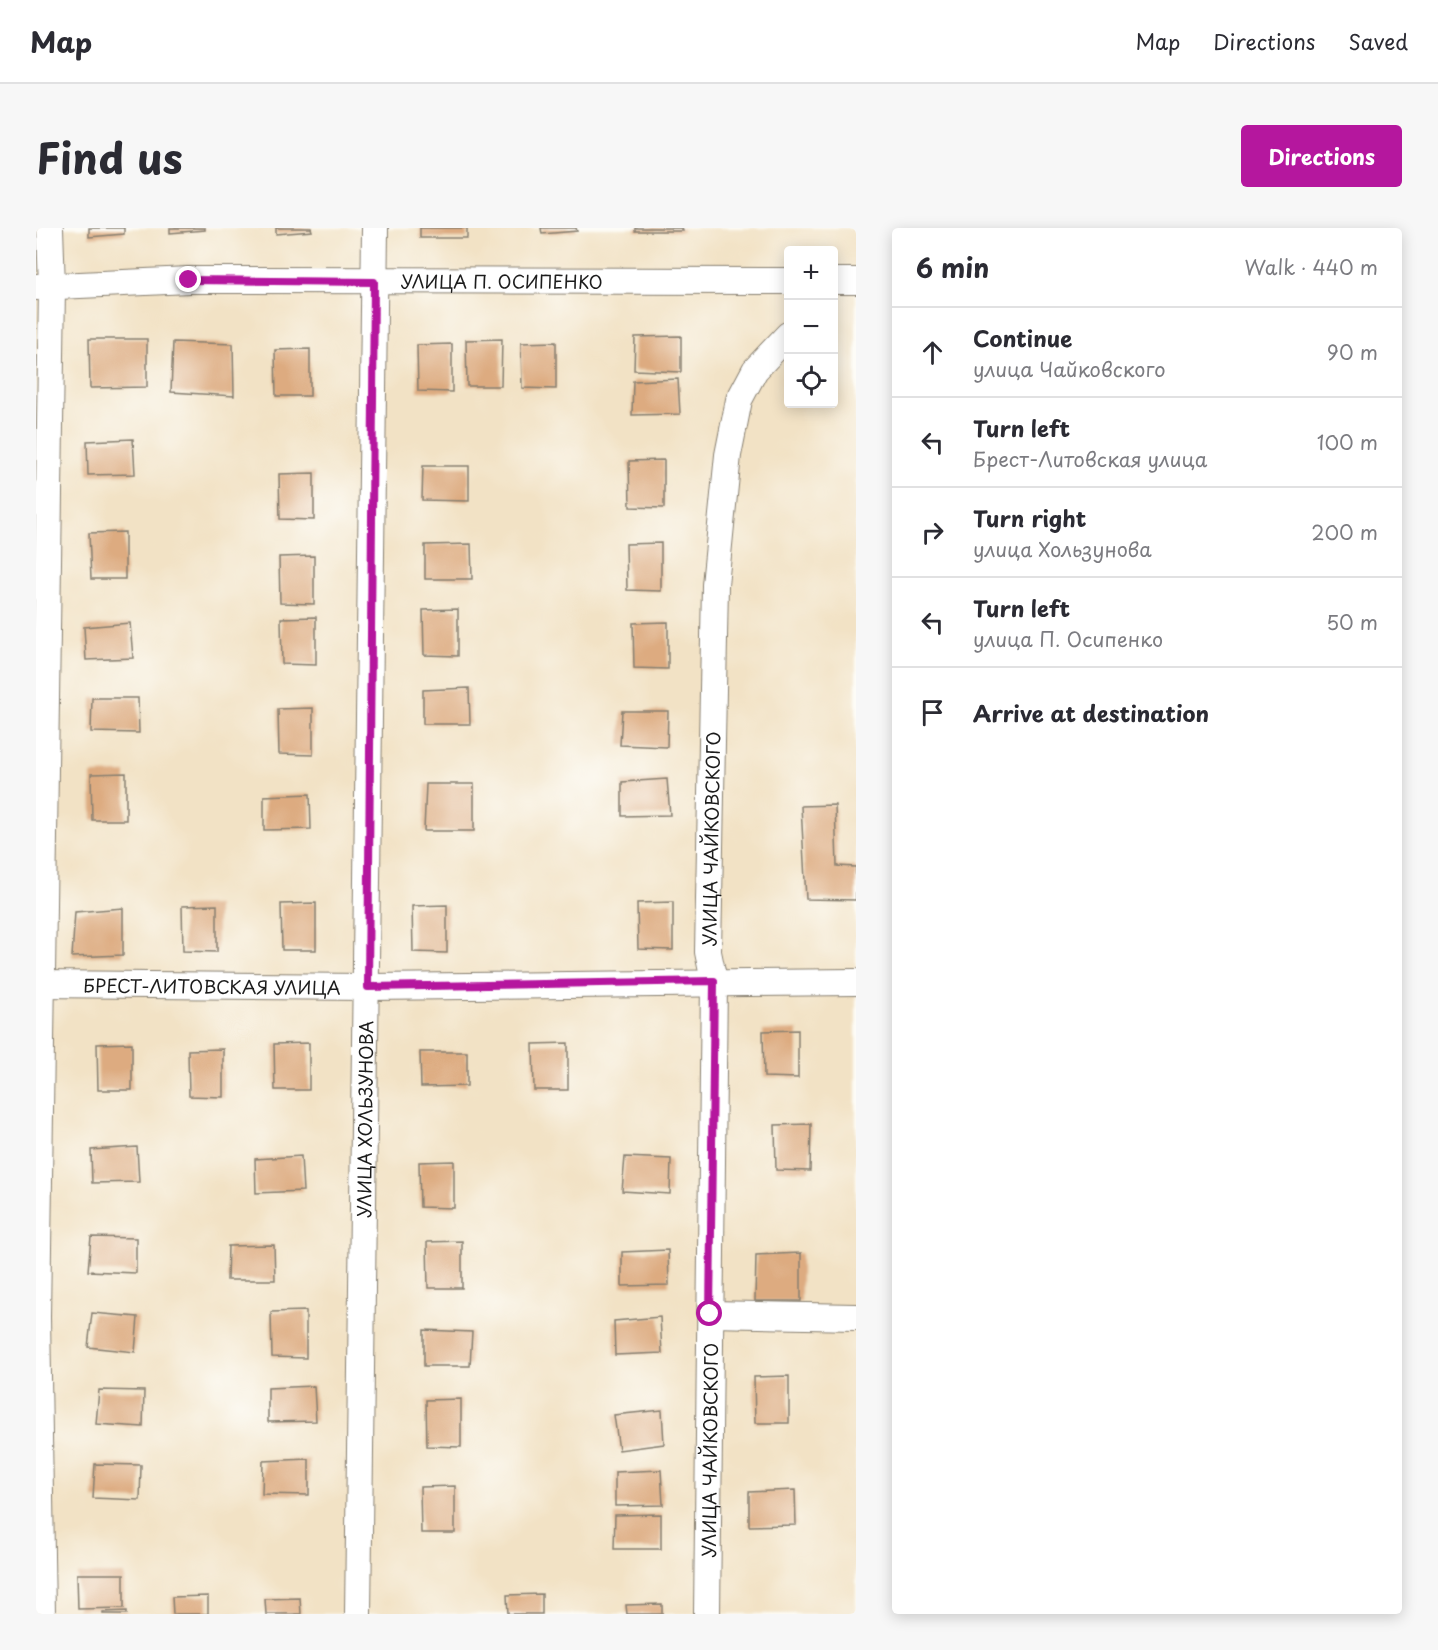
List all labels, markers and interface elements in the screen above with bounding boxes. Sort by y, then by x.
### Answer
text: Map [30,20,92,63]
text: Map [1135,25,1180,57]
text: Directions [1213,25,1315,57]
text: Saved [1348,25,1408,57]
text: Find us [36,125,183,188]
button: Directions [1241,125,1402,187]
map controls [784,246,838,408]
button: + [784,246,838,300]
text: 6 min [916,248,989,287]
text: Walk · 440 m [1245,252,1378,282]
route end [175,266,201,292]
street label: УЛИЦА П. ОСИПЕНКО [401,267,603,294]
button: − [784,300,838,354]
text: Continue [973,321,1072,354]
icon: ahead [916,336,949,369]
text: 90 m [1327,337,1378,367]
button: locate [784,354,838,408]
text: улица Чайковского [973,354,1166,384]
text: Turn left [973,411,1070,444]
icon: left [916,426,949,459]
text: 100 m [1317,427,1378,457]
text: Брест-Литовская улица [973,444,1207,474]
text: Turn right [973,501,1086,534]
icon: right [916,516,949,549]
text: 200 m [1311,517,1378,547]
text: улица Хользунова [973,534,1152,564]
text: Turn left [973,591,1070,624]
icon: left [916,606,949,639]
text: 50 m [1326,607,1378,637]
text: улица П. Осипенко [973,624,1163,654]
icon: arrive [916,696,949,729]
text: Arrive at destination [973,696,1209,729]
street label: УЛИЦА ЧАЙКОВСКОГО [695,731,726,946]
street label: БРЕСТ-ЛИТОВСКАЯ УЛИЦА [83,971,341,1000]
street label: УЛИЦА ХОЛЬЗУНОВА [349,1020,379,1218]
route start [696,1300,722,1326]
street label: УЛИЦА ЧАЙКОВСКОГО [694,1343,723,1557]

